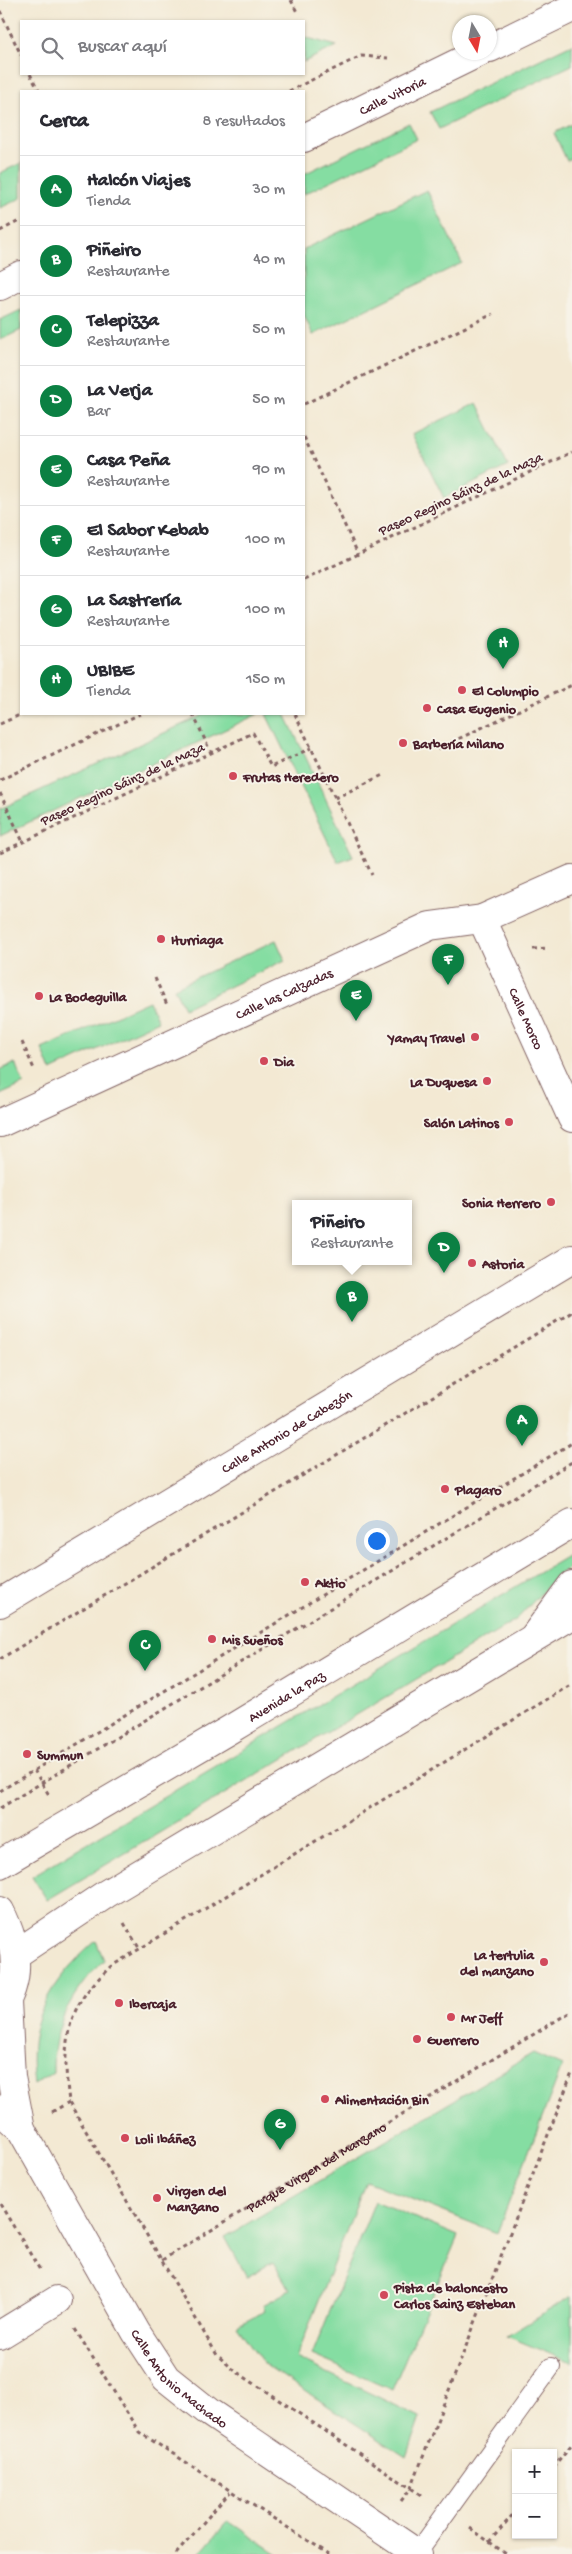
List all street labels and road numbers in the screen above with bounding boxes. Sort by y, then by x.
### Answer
street label: Calle Vitoria [357,73,430,121]
street label: Paseo Regino Sáinz de la Maza [375,449,547,541]
street label: Paseo Regino Sáinz de la Maza [37,739,209,831]
street label: Calle las Calzadas [233,965,337,1025]
street label: Calle Morco [503,986,546,1053]
street label: Calle Antonio de Cabezón [219,1387,356,1479]
street label: Avenida la Paz [246,1668,330,1727]
street label: Parque Virgen del Manzano [243,2120,390,2218]
street label: Calle Antonio Machado [126,2327,230,2433]

